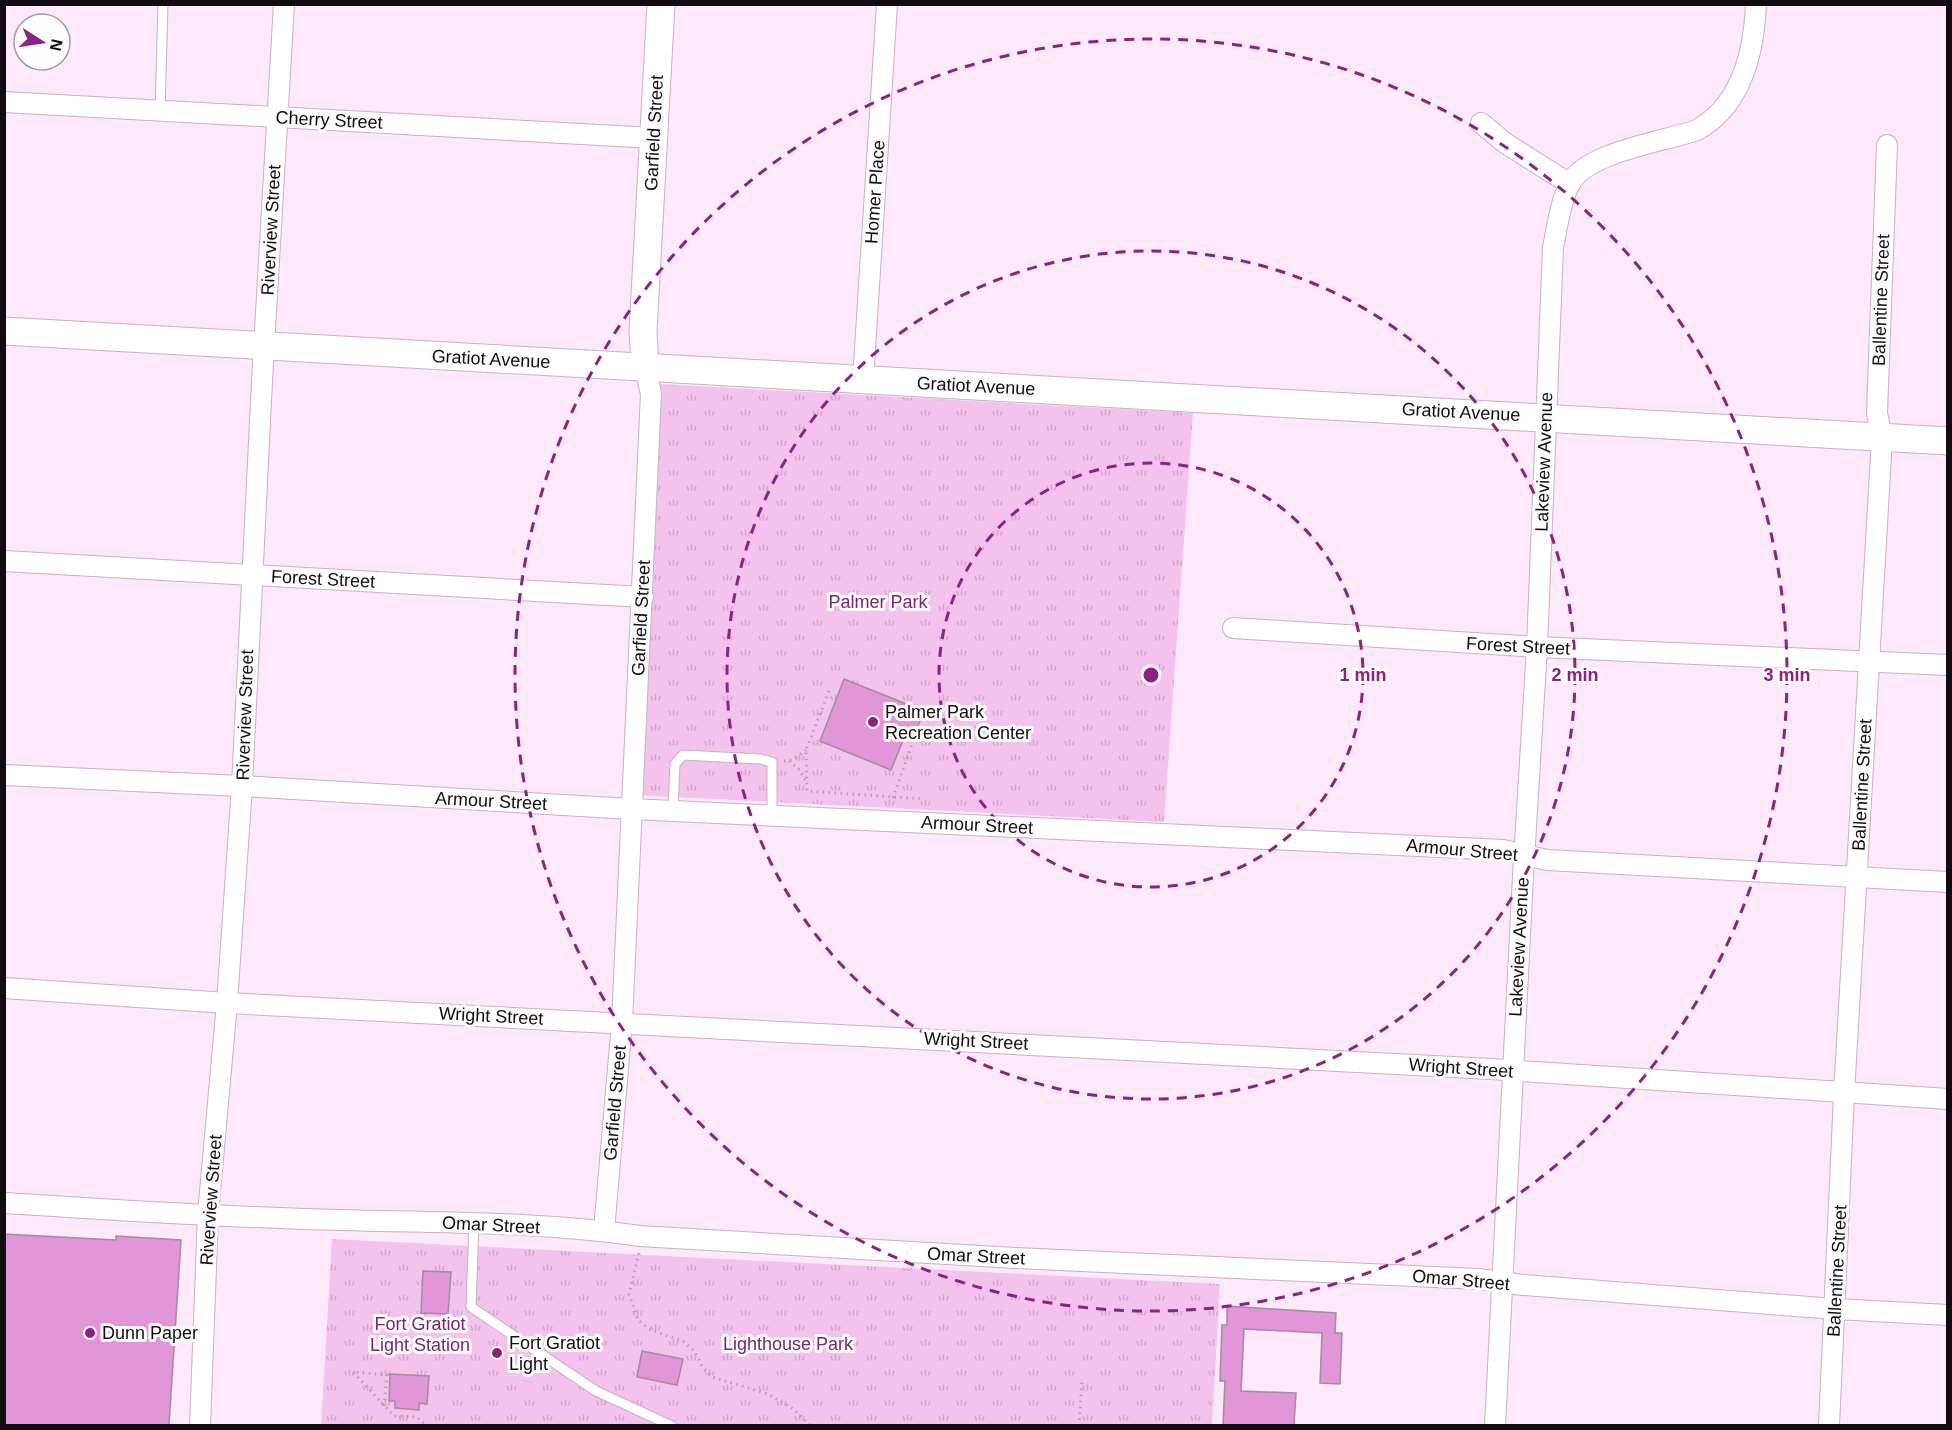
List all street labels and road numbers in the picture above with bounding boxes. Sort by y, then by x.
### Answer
street label: Garfield Street [641,75,667,191]
street label: Cherry Street [275,107,383,133]
street label: Homer Place [861,139,889,245]
street label: Riverview Street [258,164,284,296]
street label: Ballentine Street [1869,234,1893,366]
street label: Gratiot Avenue [431,346,551,372]
street label: Gratiot Avenue [916,373,1036,399]
street label: Lakeview Avenue [1532,392,1556,532]
street label: Gratiot Avenue [1401,399,1521,425]
street label: Garfield Street [628,560,654,676]
street label: Forest Street [271,566,375,592]
street label: Forest Street [1466,633,1570,659]
street label: Riverview Street [233,649,257,781]
street label: Ballentine Street [1849,719,1875,851]
street label: Armour Street [435,788,547,814]
street label: Armour Street [921,812,1033,838]
street label: Armour Street [1405,835,1519,865]
street label: Lakeview Avenue [1505,877,1533,1017]
street label: Wright Street [438,1003,544,1029]
street label: Wright Street [923,1028,1029,1054]
street label: Garfield Street [600,1044,630,1162]
street label: Wright Street [1408,1054,1514,1082]
street label: Riverview Street [196,1134,226,1266]
street label: Ballentine Street [1824,1205,1850,1337]
street label: Omar Street [442,1212,540,1238]
street label: Omar Street [927,1243,1025,1269]
street label: Omar Street [1411,1266,1511,1294]

